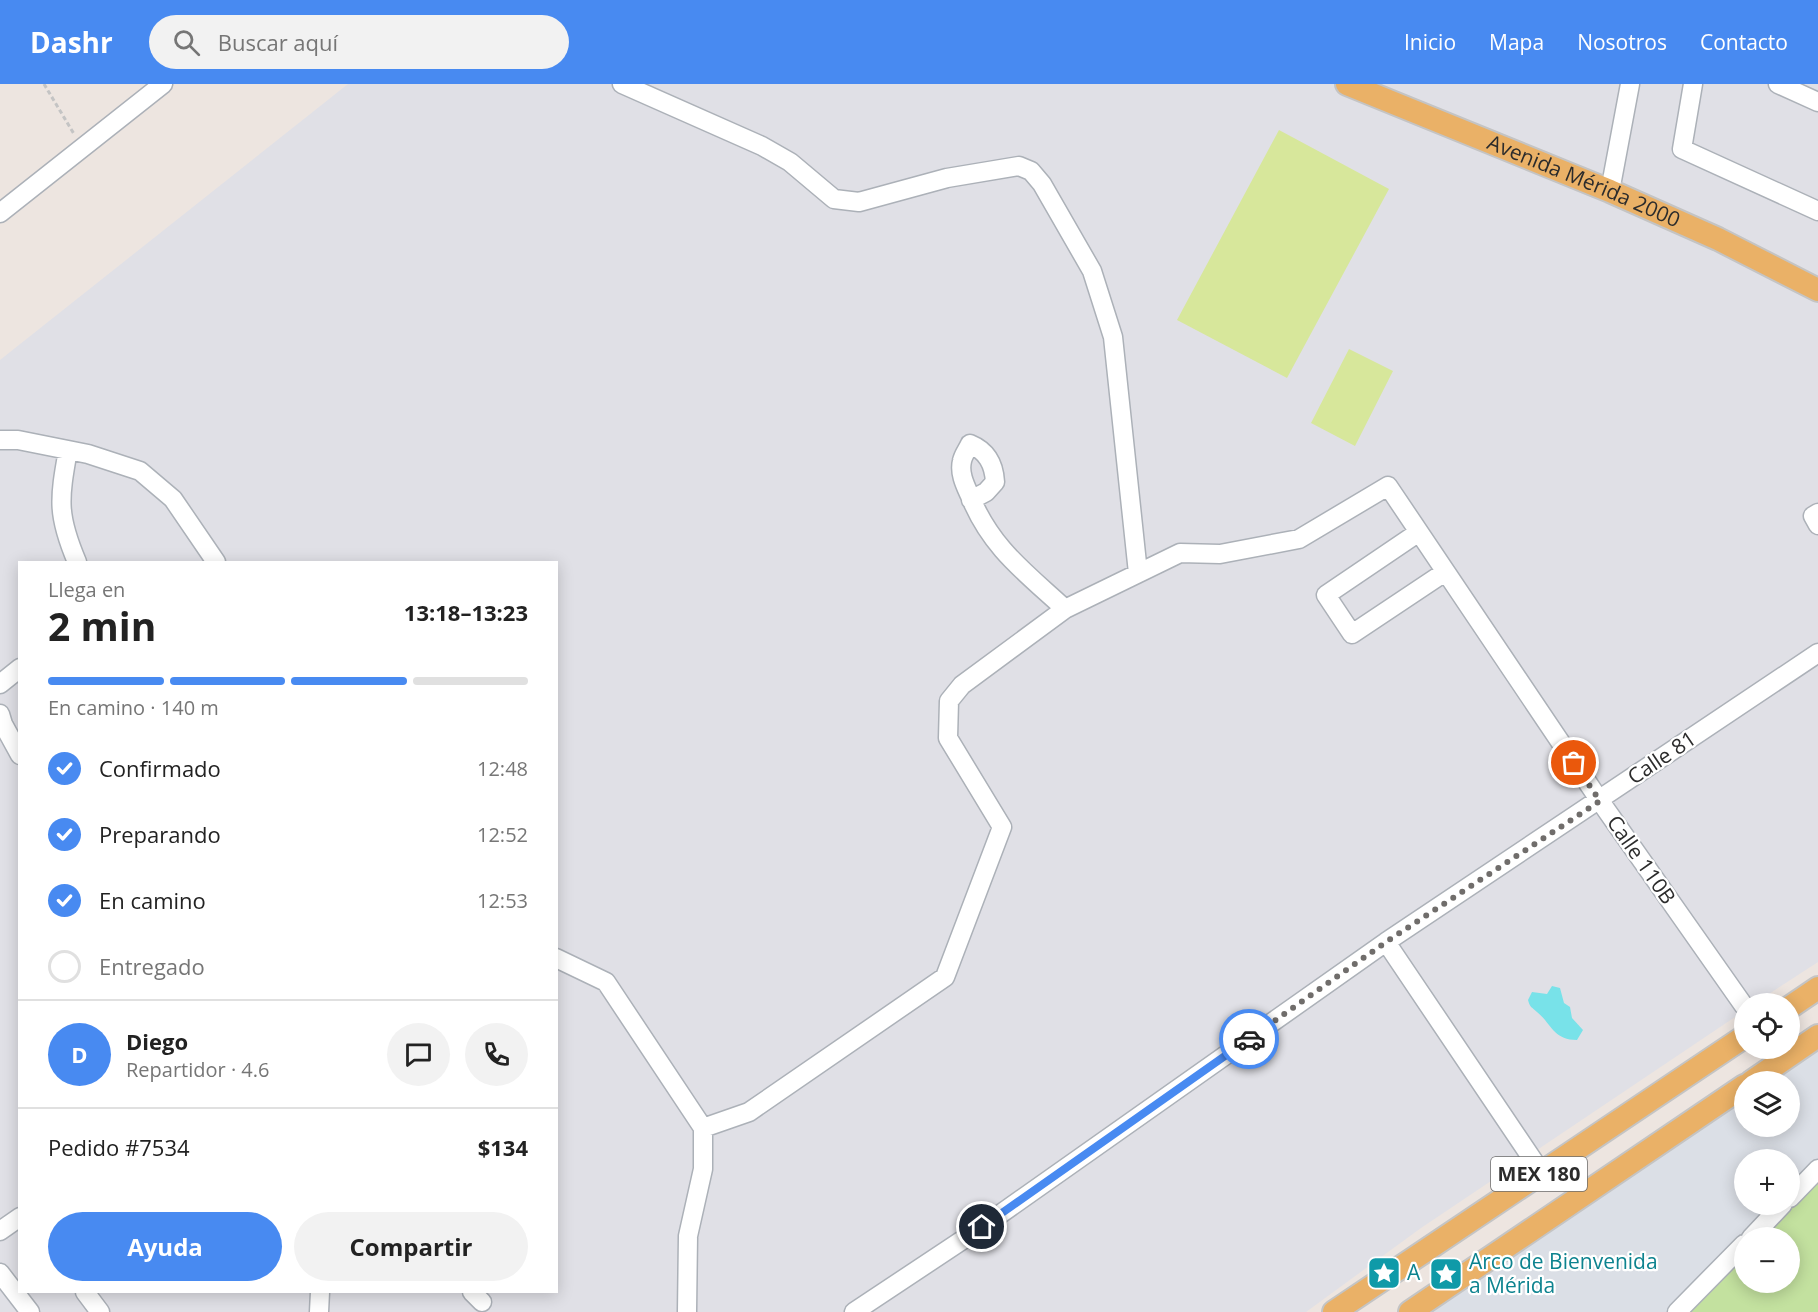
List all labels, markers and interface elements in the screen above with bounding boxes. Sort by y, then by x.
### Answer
search box [149,15,569,69]
text: Dashr [30,23,113,61]
icon: search [170,26,203,59]
text: Buscar aquí [218,27,338,57]
text: Inicio [1404,28,1456,56]
text: Mapa [1489,28,1544,56]
text: Nosotros [1577,28,1667,56]
text: Contacto [1700,28,1788,56]
street label: Avenida Mérida 2000 [1484,128,1685,233]
text: Llega en [48,576,125,603]
text: 13:18–13:23 [404,597,528,627]
text: 2 min [48,599,156,652]
text: En camino · 140 m [48,694,219,721]
street label: Calle 81 [1622,724,1701,790]
pin [1548,737,1599,788]
icon: bag [1557,746,1590,779]
icon: check [48,752,81,785]
text: Confirmado [99,753,221,783]
text: 12:48 [477,755,528,782]
street label: Calle 110B [1601,809,1683,909]
icon: check [48,818,81,851]
text: Preparando [99,819,221,849]
text: 12:52 [477,821,528,848]
icon: check [48,884,81,917]
text: En camino [99,885,206,915]
text: 12:53 [477,887,528,914]
text: Entregado [99,951,205,981]
map controls [1734,993,1800,1293]
button: locate [1734,993,1800,1059]
courier [1219,1009,1279,1069]
button: chat [387,1023,450,1086]
button: phone [465,1023,528,1086]
icon: car [1233,1023,1266,1056]
text: Diego [126,1026,188,1056]
text: D [71,1039,88,1069]
text: Repartidor · 4.6 [126,1056,270,1083]
button: layers [1734,1071,1800,1137]
text: Pedido #7534 [48,1132,190,1162]
text: $134 [478,1132,528,1162]
button: + [1734,1149,1800,1215]
road number: MEX 180 [1491,1157,1587,1191]
pin [956,1201,1007,1252]
icon: home [965,1210,998,1243]
button: Ayuda [48,1212,282,1281]
button: Compartir [294,1212,528,1281]
button: − [1734,1227,1800,1293]
place label: Arco de Bienvenida a Mérida [1469,1247,1658,1299]
place icon: A [1366,1255,1402,1291]
place icon: Arco de Bienvenida a Mérida [1428,1256,1464,1292]
place label: A [1407,1258,1421,1286]

